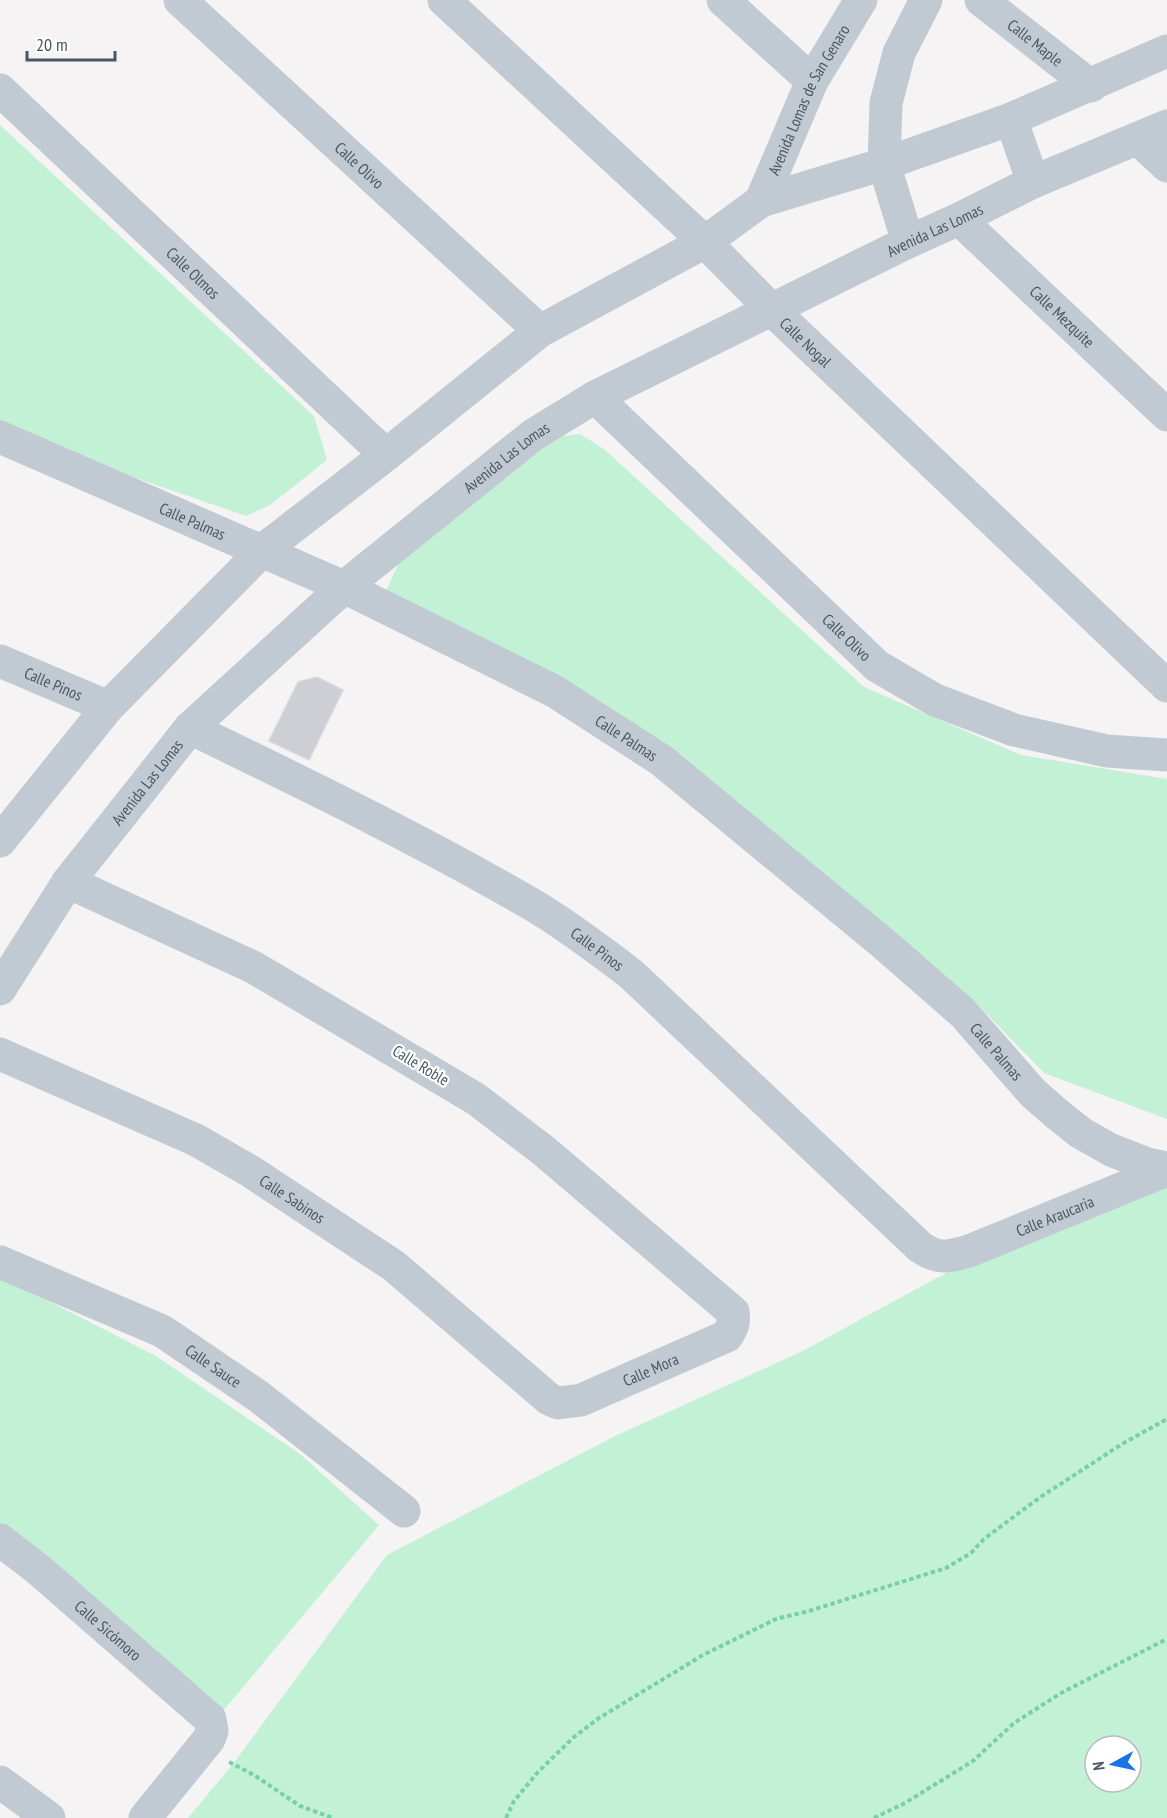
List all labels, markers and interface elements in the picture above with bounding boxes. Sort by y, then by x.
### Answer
street label: Calle Maple [1004,15,1067,70]
street label: Avenida Lomas de San Genaro [763,21,854,178]
scale bar [27,24,116,62]
text: 20 m [36,33,68,56]
street label: Calle Olivo [331,137,389,193]
street label: Avenida Las Lomas [883,199,986,261]
street label: Calle Olmos [162,243,224,303]
street label: Calle Mezquite [1026,281,1099,352]
street label: Calle Nogal [776,313,836,371]
street label: Avenida Las Lomas [459,417,553,497]
street label: Calle Palmas [156,498,229,544]
street label: Calle Olivo [818,609,876,665]
street label: Calle Pinos [21,663,85,705]
street label: Calle Palmas [592,710,662,765]
street label: Avenida Las Lomas [107,735,187,829]
street label: Calle Pinos [567,923,628,975]
street label: Calle Palmas [966,1018,1027,1084]
street label: Calle Roble [389,1040,453,1090]
street label: Calle Sabinos [256,1170,329,1228]
street label: Calle Araucaria [1013,1191,1097,1241]
street label: Calle Sauce [181,1340,245,1392]
street label: Calle Mora [620,1349,682,1391]
street label: Calle Sicómoro [71,1596,146,1665]
north arrow [1083,1734,1143,1794]
text: N [1088,1760,1109,1772]

